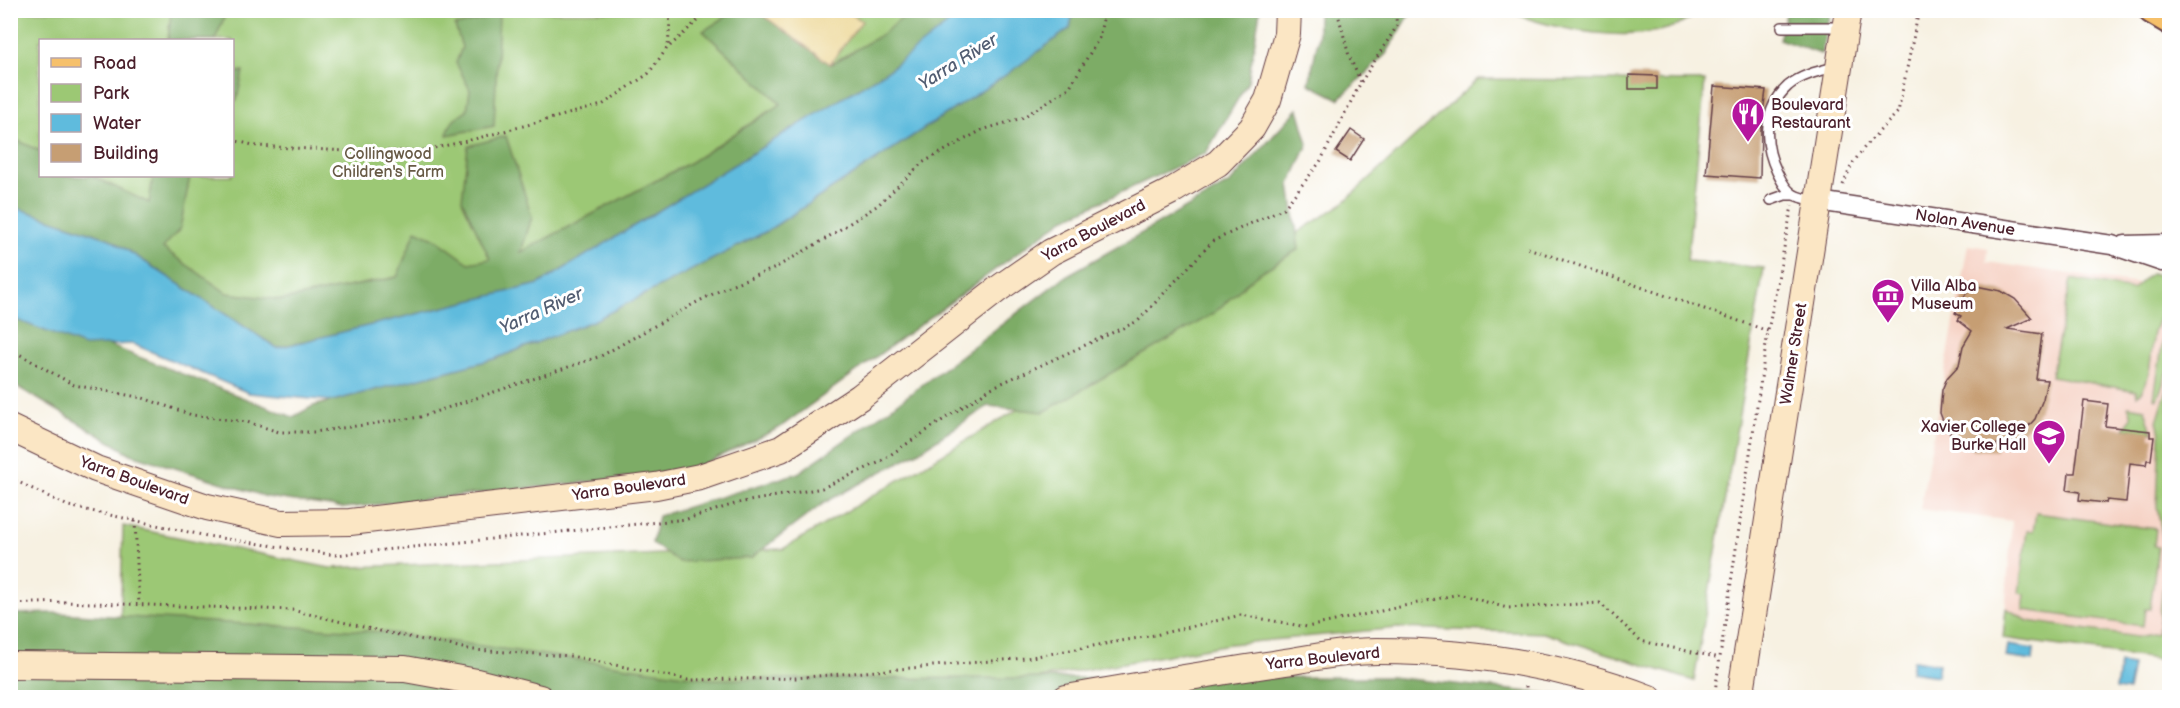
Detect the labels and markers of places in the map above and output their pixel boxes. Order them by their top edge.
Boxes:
restaurant icon: Boulevard Restaurant [1730,96,1766,143]
place label: Boulevard Restaurant [1771,96,1851,133]
museum icon: Villa Alba Museum [1870,277,1906,324]
place label: Villa Alba Museum [1911,277,1976,314]
place label: Xavier College Burke Hall [1920,418,2026,455]
school or university icon: Xavier College Burke Hall [2031,418,2067,465]

